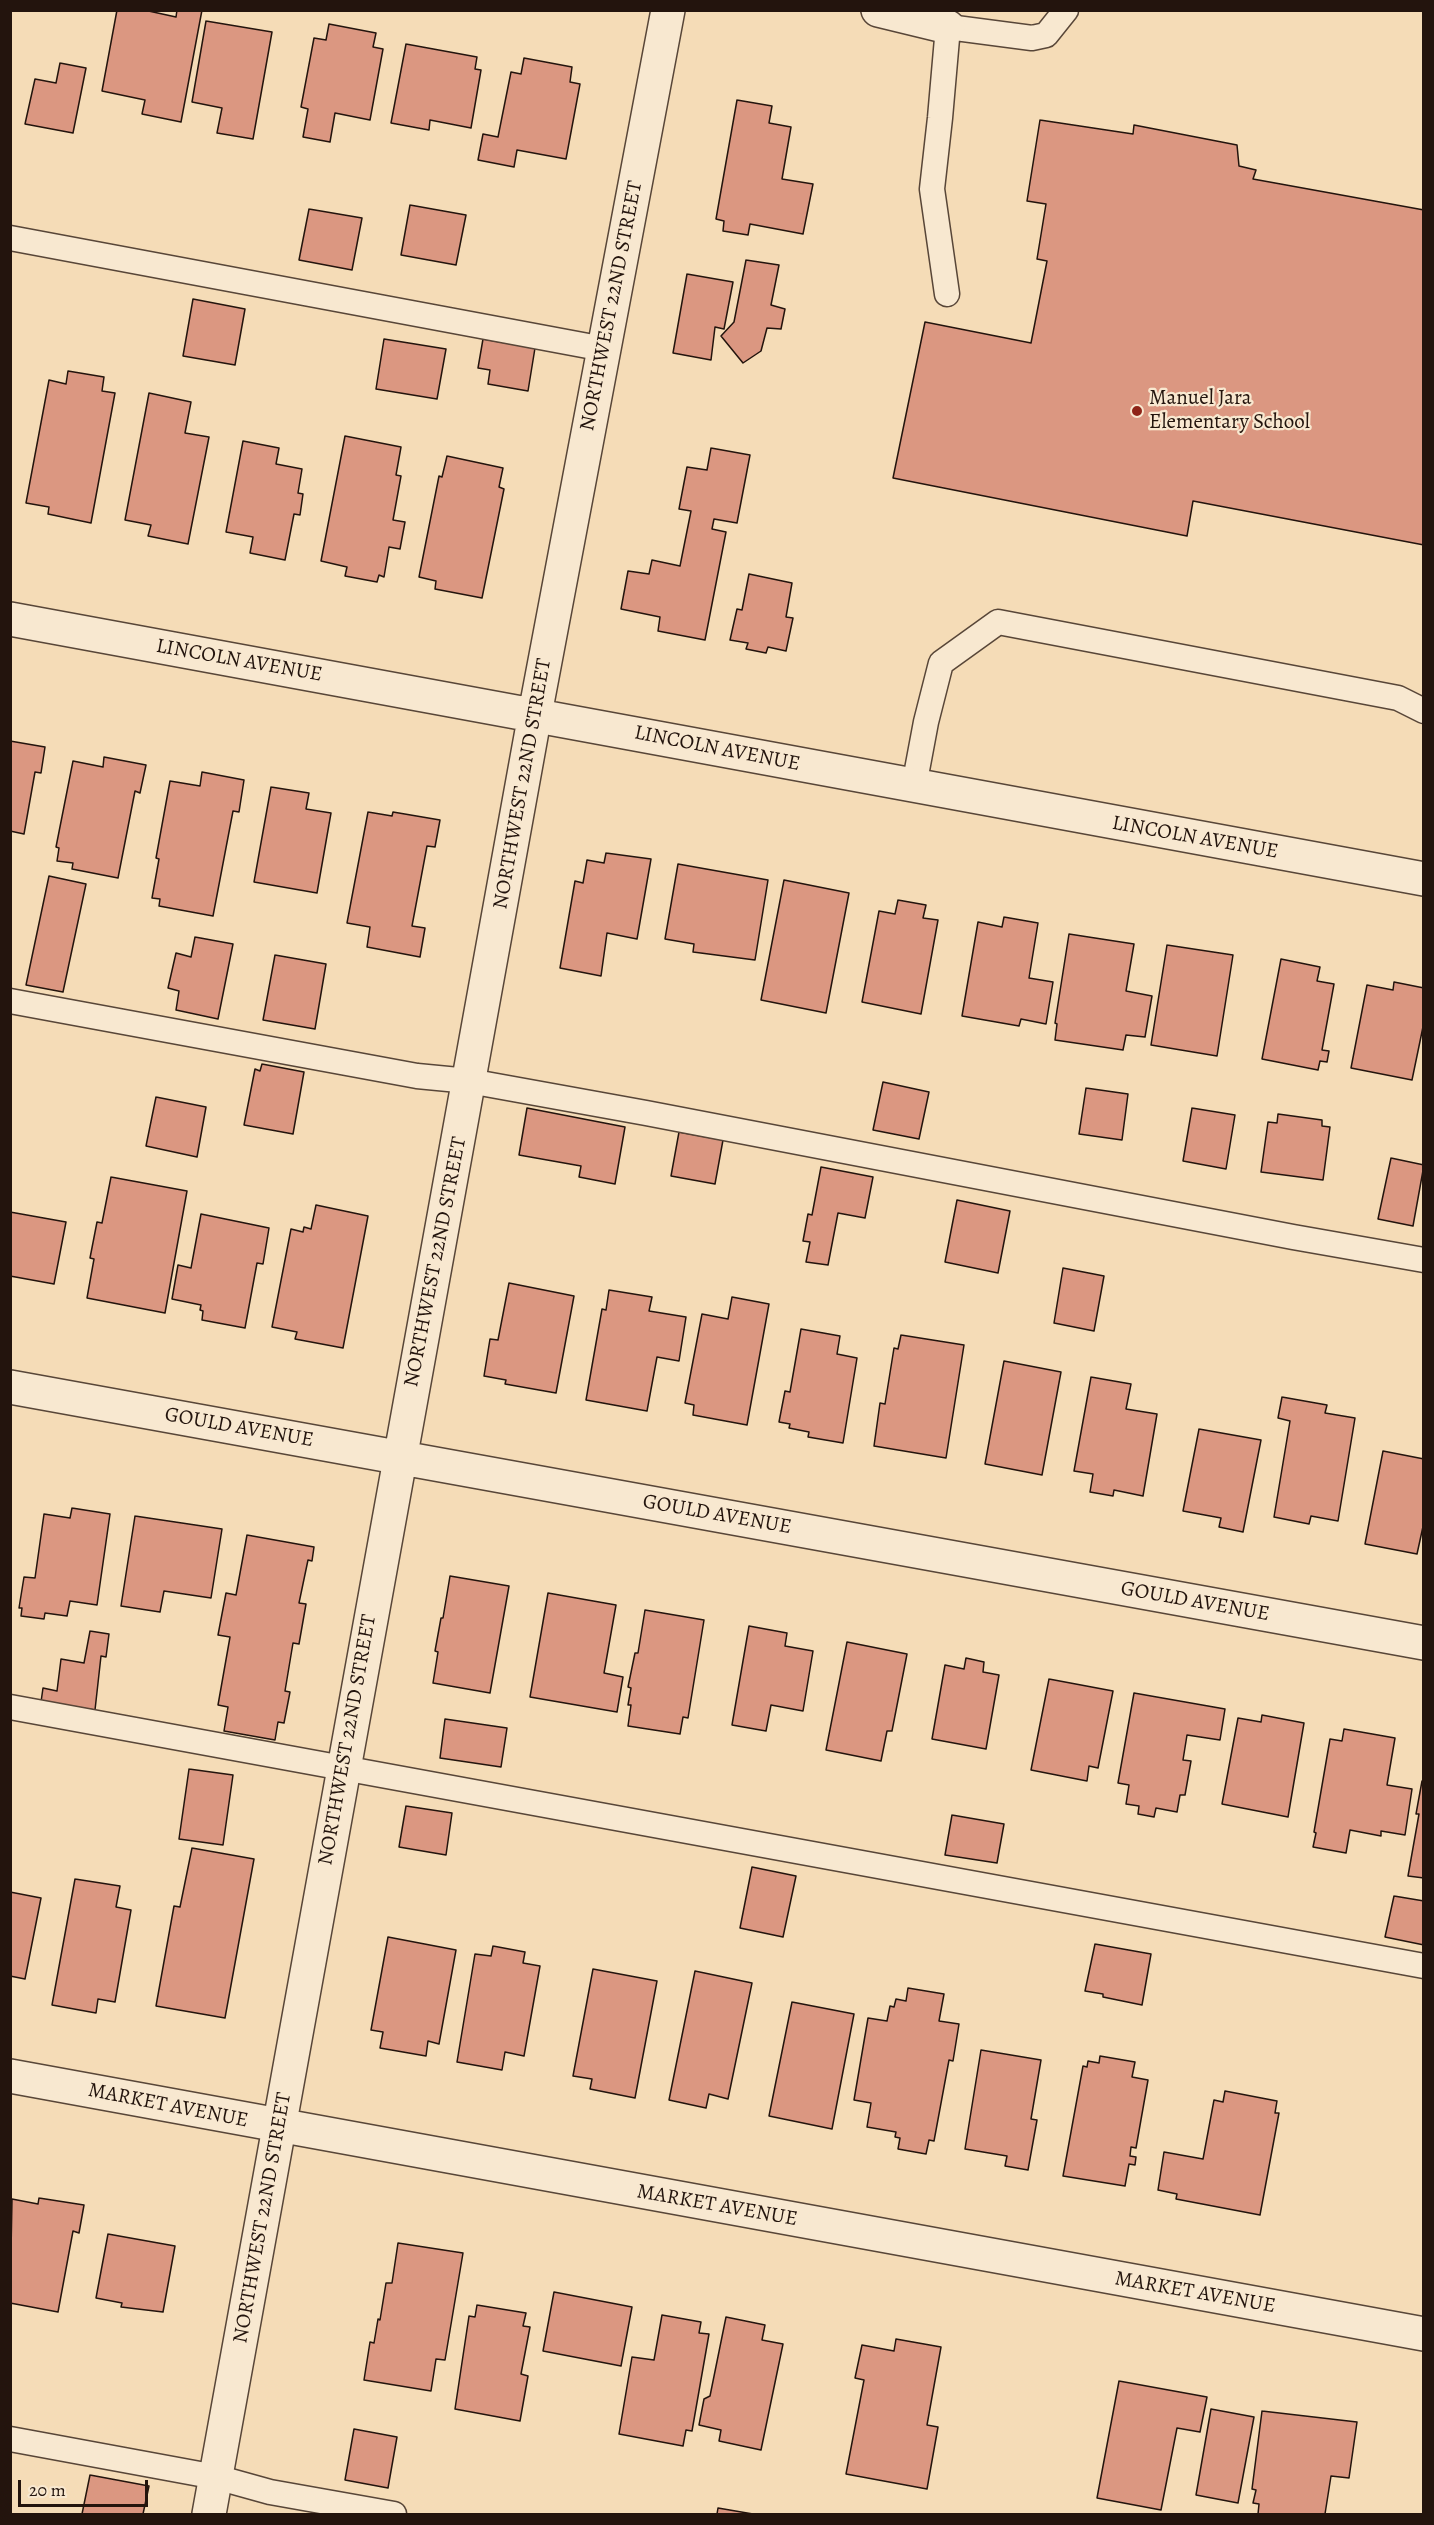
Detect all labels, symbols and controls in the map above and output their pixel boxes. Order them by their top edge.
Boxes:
street label: NORTHWEST 22ND STREET [575,179,649,433]
place label: Manuel Jara Elementary School [1149,386,1310,436]
marker: Manuel Jara Elementary School [1130,404,1144,418]
street label: LINCOLN AVENUE [154,634,324,688]
street label: NORTHWEST 22ND STREET [489,657,557,911]
street label: LINCOLN AVENUE [632,721,802,777]
street label: LINCOLN AVENUE [1110,811,1280,865]
street label: NORTHWEST 22ND STREET [399,1135,473,1389]
street label: GOULD AVENUE [163,1403,315,1453]
street label: GOULD AVENUE [641,1490,793,1540]
street label: GOULD AVENUE [1119,1577,1271,1627]
street label: NORTHWEST 22ND STREET [314,1613,382,1867]
street label: MARKET AVENUE [86,2078,250,2134]
street label: NORTHWEST 22ND STREET [229,2091,297,2345]
street label: MARKET AVENUE [635,2179,799,2233]
street label: MARKET AVENUE [1113,2266,1277,2320]
scale bar [21,2468,152,2506]
text: 20 m [29,2478,66,2502]

